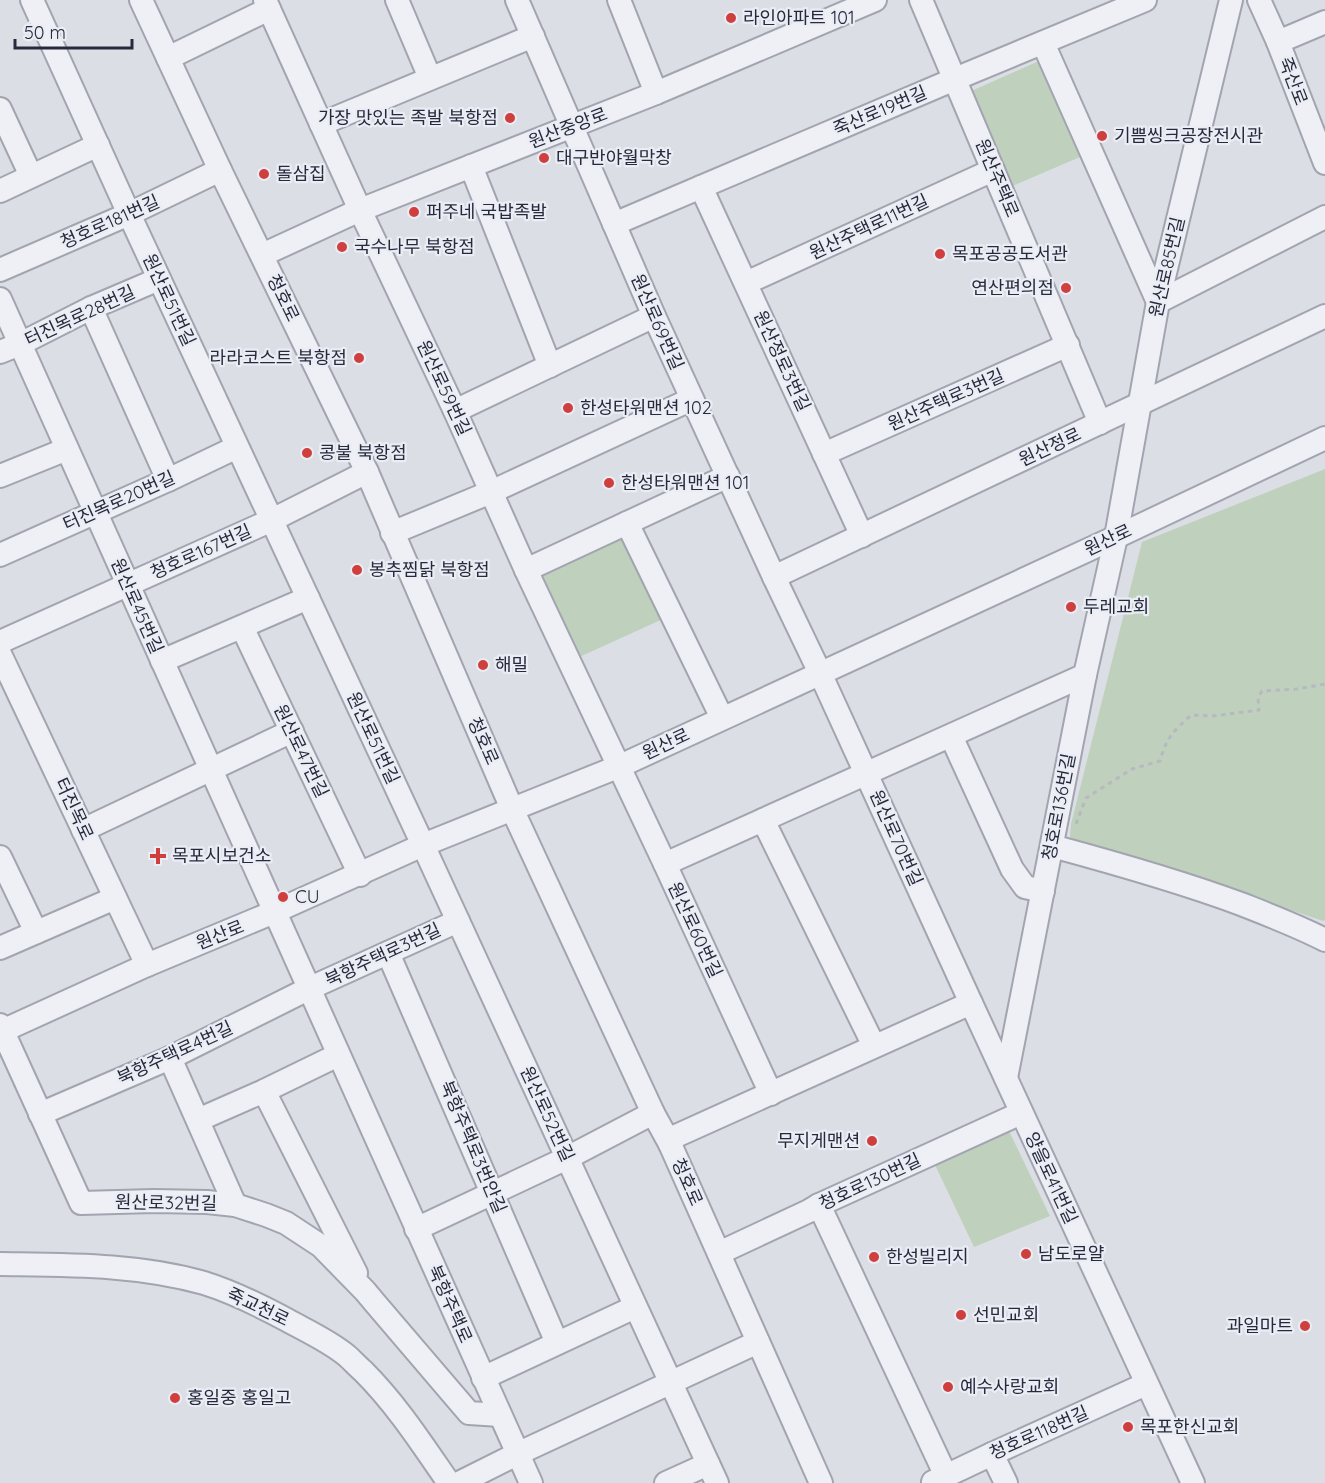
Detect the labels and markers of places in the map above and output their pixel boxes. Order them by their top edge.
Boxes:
place label: 라인아파트 101 [743,6,855,29]
marker: 라인아파트 101 [724,11,738,25]
place label: 가장 맛있는 족발 북항점 [318,106,498,129]
marker: 가장 맛있는 족발 북항점 [503,111,517,125]
place label: 기쁨씽크공장전시관 [1114,124,1263,147]
marker: 기쁨씽크공장전시관 [1095,129,1109,143]
place label: 대구반야월막창 [556,146,672,169]
marker: 대구반야월막창 [537,151,551,165]
place label: 돌삼집 [276,162,326,185]
marker: 돌삼집 [257,167,271,181]
place label: 퍼주네 국밥족발 [426,200,547,223]
marker: 퍼주네 국밥족발 [407,205,421,219]
place label: 국수나무 북항점 [354,235,475,258]
marker: 국수나무 북항점 [335,240,349,254]
place label: 목포공공도서관 [952,242,1068,265]
marker: 목포공공도서관 [933,247,947,261]
place label: 연산편의점 [971,276,1054,299]
marker: 연산편의점 [1059,281,1073,295]
place label: 라라코스트 북항점 [210,346,347,369]
marker: 라라코스트 북항점 [352,351,366,365]
place label: 한성타워맨션 102 [580,396,712,419]
marker: 한성타워맨션 102 [561,401,575,415]
place label: 콩불 북항점 [319,441,407,464]
marker: 콩불 북항점 [300,446,314,460]
place label: 한성타워맨션 101 [621,471,749,494]
marker: 한성타워맨션 101 [602,476,616,490]
place label: 봉추찜닭 북항점 [369,558,490,581]
marker: 봉추찜닭 북항점 [350,563,364,577]
place label: 두레교회 [1083,595,1149,618]
marker: 두레교회 [1064,600,1078,614]
place label: 해밀 [495,653,528,676]
marker: 해밀 [476,658,490,672]
place label: 목포시보건소 [172,844,271,867]
marker: 목포시보건소 [149,847,167,865]
place label: CU [295,885,320,908]
marker: CU [276,890,290,904]
place label: 무지게맨션 [777,1129,860,1152]
marker: 무지게맨션 [865,1134,879,1148]
place label: 남도로얄 [1038,1242,1104,1265]
place label: 한성빌리지 [886,1245,969,1268]
marker: 남도로얄 [1019,1247,1033,1261]
marker: 한성빌리지 [867,1250,881,1264]
place label: 선민교회 [973,1303,1039,1326]
marker: 선민교회 [954,1308,968,1322]
place label: 과일마트 [1227,1314,1293,1337]
marker: 과일마트 [1298,1319,1312,1333]
place label: 예수사랑교회 [960,1375,1059,1398]
marker: 예수사랑교회 [941,1380,955,1394]
place label: 홍일중 홍일고 [187,1386,291,1409]
marker: 홍일중 홍일고 [168,1391,182,1405]
place label: 목포한신교회 [1140,1415,1239,1438]
marker: 목포한신교회 [1121,1420,1135,1434]

